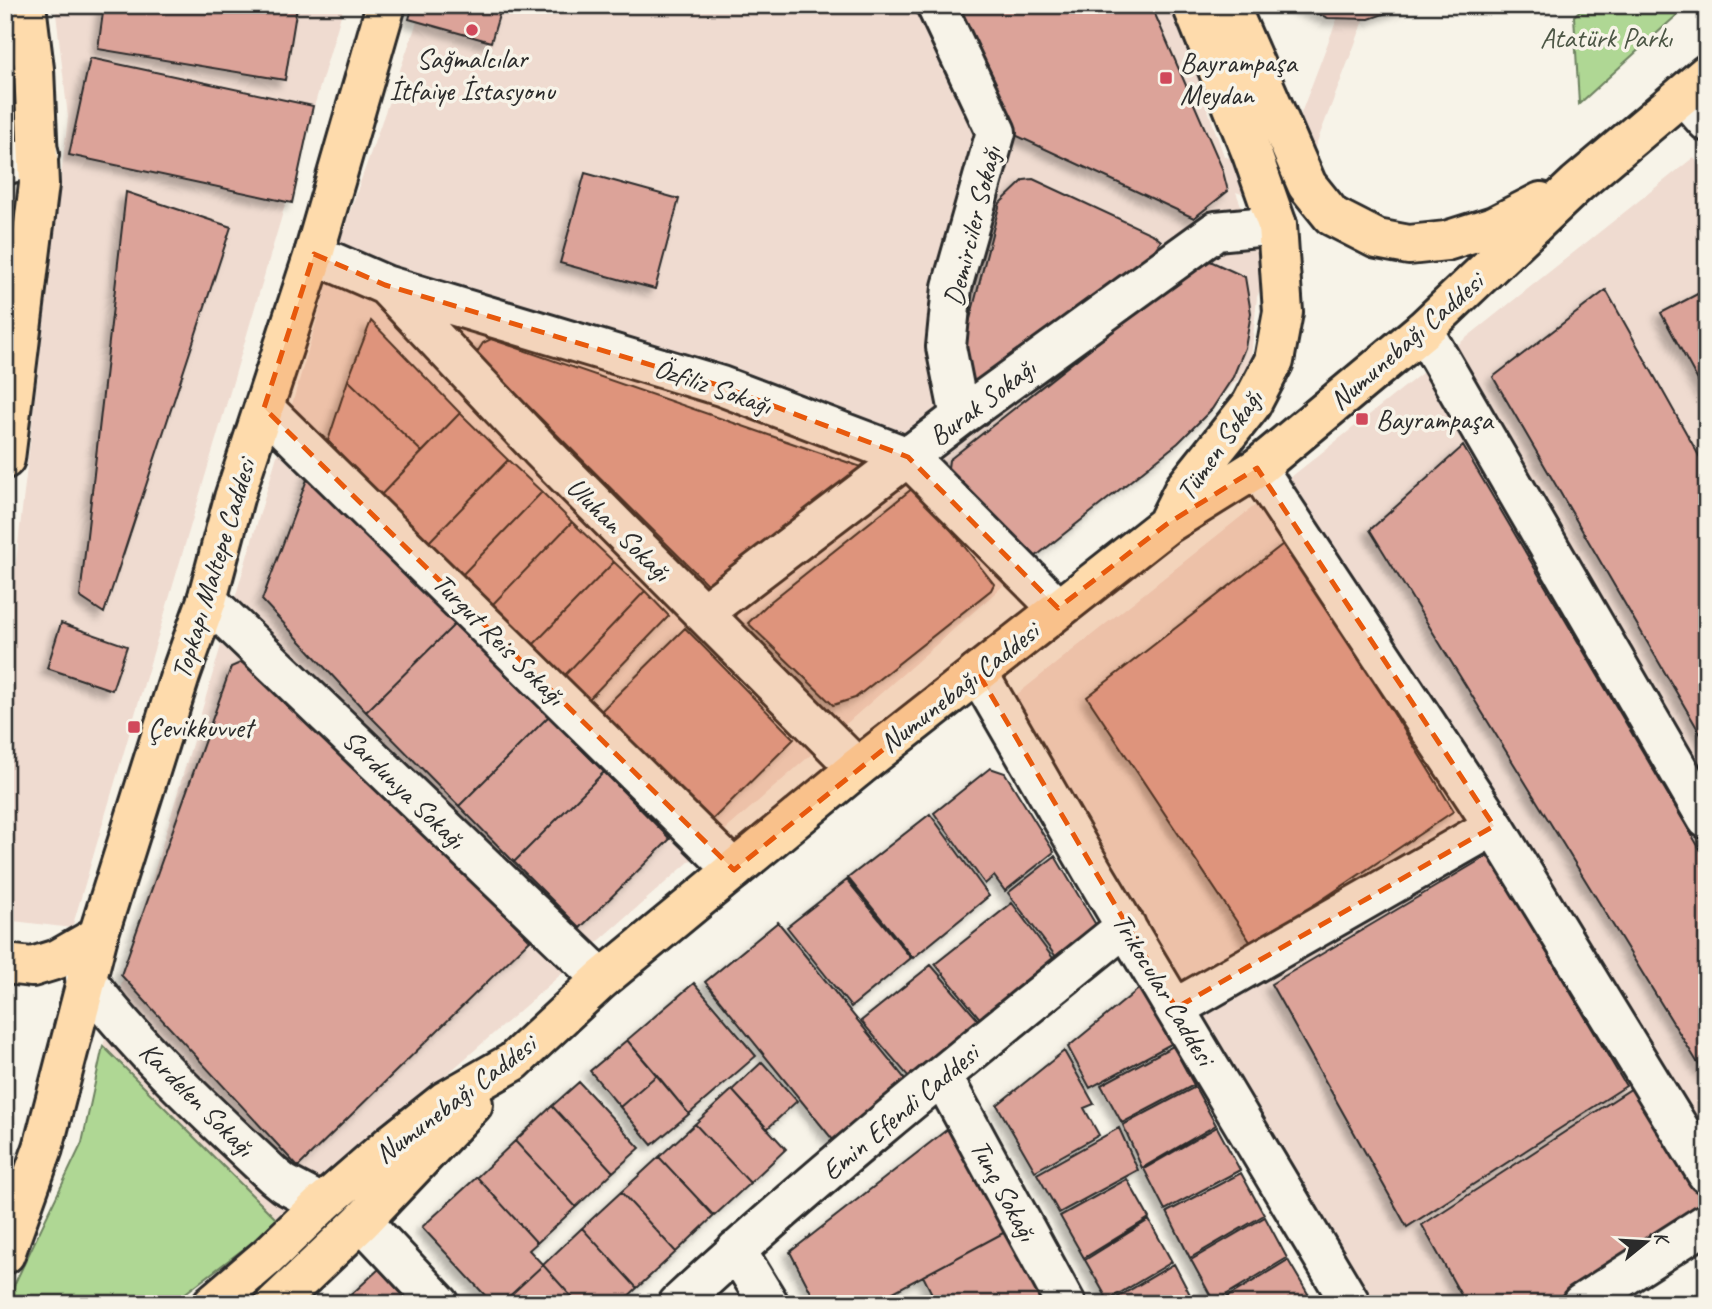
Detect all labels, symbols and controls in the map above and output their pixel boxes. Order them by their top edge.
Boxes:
park label: Atatürk Parkı [1540,20,1674,55]
marker: Sağmalcılar İtfaiye İstasyonu [464,22,480,38]
place label: Sağmalcılar İtfaiye İstasyonu [389,41,556,108]
place label: Bayrampaşa Meydan [1180,45,1298,112]
marker: Bayrampaşa Meydan [1158,70,1174,86]
street label: Demirciler Sokağı [935,141,1009,309]
street label: Numunebağı Caddesi [1322,262,1493,417]
street label: Özfiliz Sokağı [650,350,778,423]
street label: Burak Sokağı [922,350,1044,453]
street label: Tümen Sokağı [1168,381,1271,507]
place label: Bayrampaşa [1376,402,1494,437]
marker: Bayrampaşa [1354,411,1370,427]
street label: Topkapı Maltepe Caddesi [163,451,264,683]
street label: Uluhan Sokağı [559,469,680,590]
street label: Turgut Reis Sokağı [426,566,574,714]
street label: Numunebağı Caddesi [872,612,1049,760]
place label: Çevikkuvvet [148,710,257,746]
marker: Çevikkuvvet [126,719,142,735]
street label: Sardunya Sokağı [335,722,474,857]
street label: Trikocular Caddesi [1105,907,1225,1075]
street label: Numunebağı Caddesi [368,1025,545,1171]
street label: Kardelen Sokağı [132,1034,263,1165]
street label: Emin Efendi Caddesi [814,1034,989,1188]
street label: Tunç Sokağı [963,1133,1046,1248]
north arrow [1610,1208,1680,1278]
text: K [1648,1229,1675,1249]

